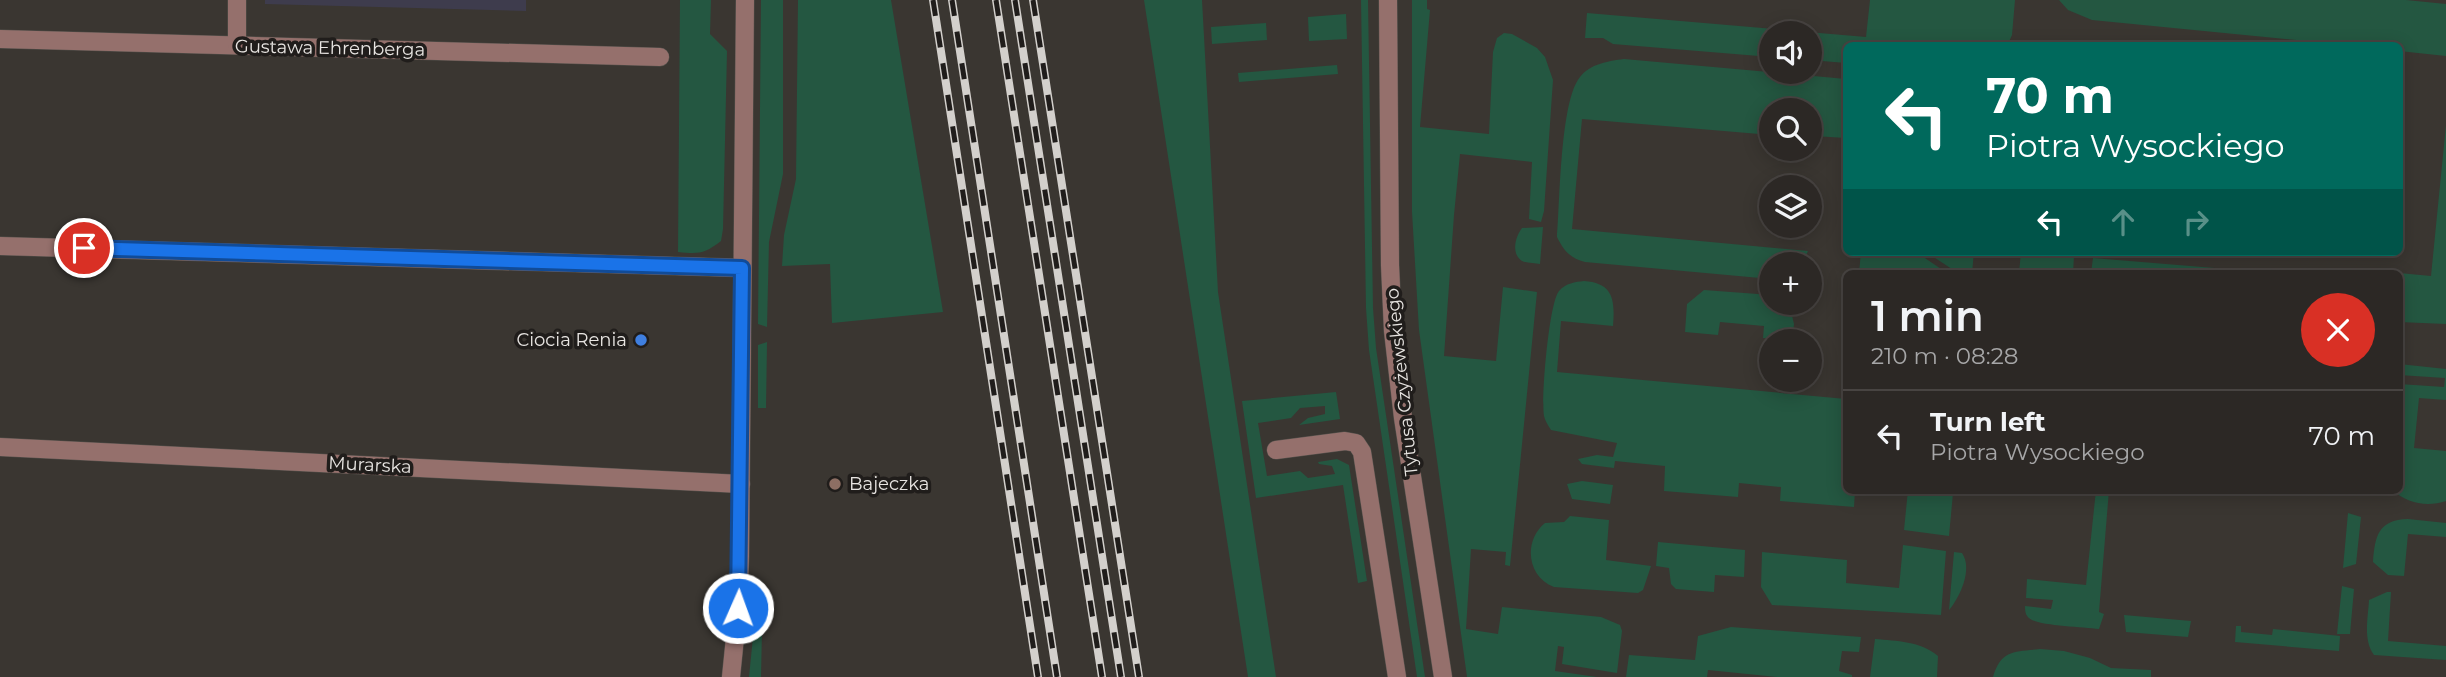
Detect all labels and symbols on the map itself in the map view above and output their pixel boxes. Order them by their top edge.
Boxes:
street label: Gustawa Ehrenberga [235,35,425,61]
pin [54,218,114,278]
street label: Tytusa Czyżewskiego [1381,287,1423,477]
place label: Ciocia Renia [516,329,627,351]
marker: Ciocia Renia [633,332,649,348]
street label: Murarska [328,452,412,478]
place label: Bajeczka [849,473,929,495]
marker: Bajeczka [827,476,843,492]
position arrow [701,571,775,645]

